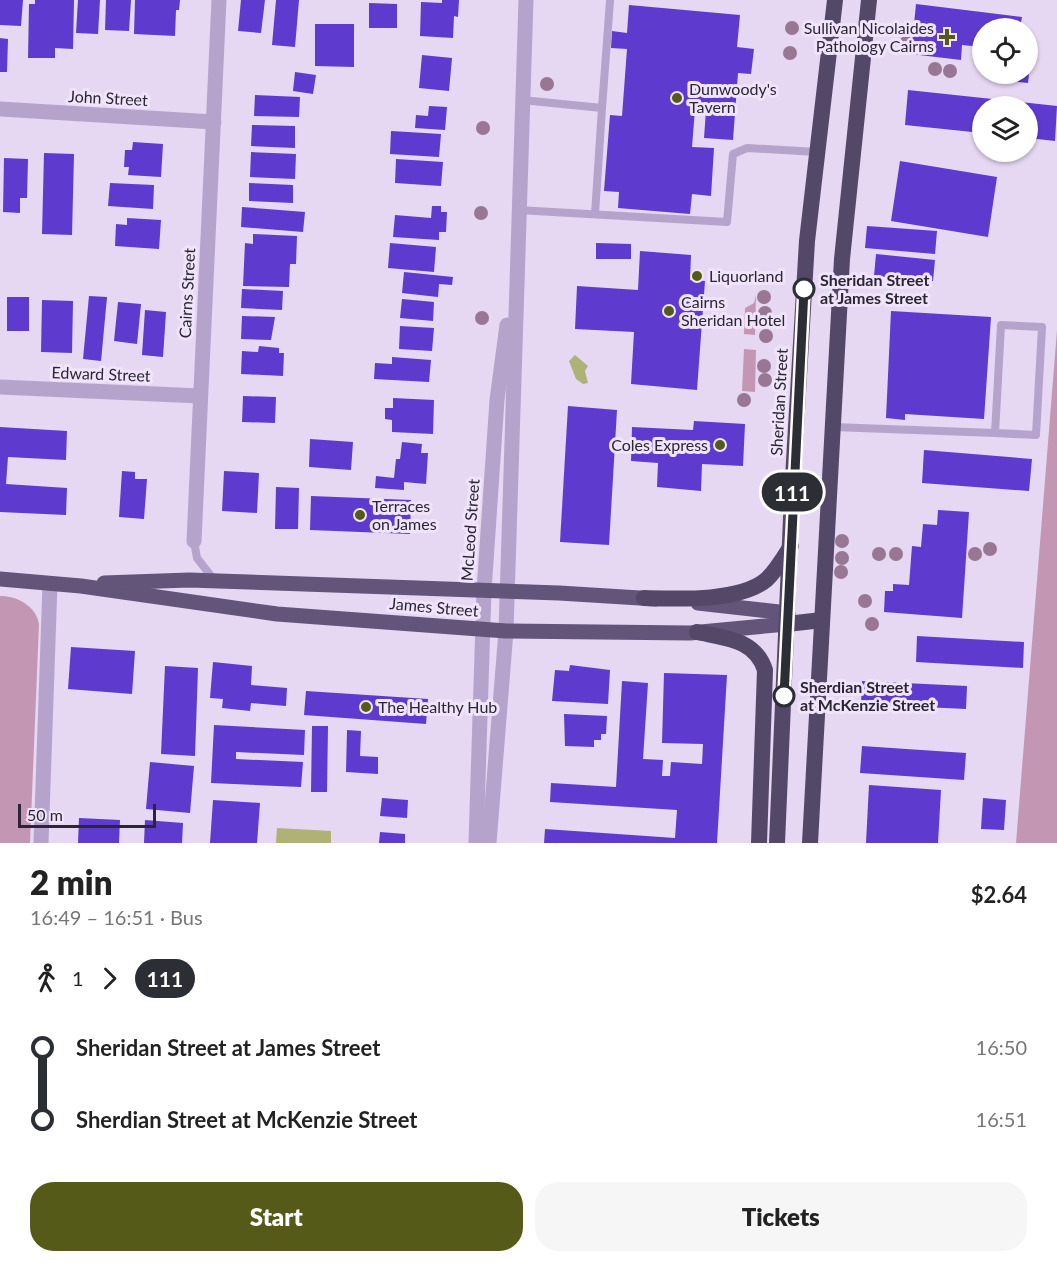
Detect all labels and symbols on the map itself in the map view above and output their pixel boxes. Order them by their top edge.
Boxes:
place label: Sullivan Nicolaides Pathology Cairns [804,18,934,55]
marker: Sullivan Nicolaides Pathology Cairns [938,28,956,46]
place label: Dunwoody's Tavern [689,79,777,116]
street label: John Street [68,86,149,109]
marker: Dunwoody's Tavern [670,91,684,105]
street label: Cairns Street [175,247,198,339]
place label: Liquorland [709,266,783,285]
marker: Liquorland [690,269,704,283]
place label: Sheridan Street at James Street [820,270,929,307]
marker: Sheridan Street at James Street [793,278,815,300]
place label: Cairns Sheridan Hotel [681,292,785,329]
marker: Cairns Sheridan Hotel [662,304,676,318]
street label: Sheridan Street [766,347,791,456]
street label: Edward Street [51,362,151,385]
place label: Coles Express [611,435,708,454]
marker: Coles Express [713,438,727,452]
line badge: 111 [758,472,826,512]
street label: McLeod Street [456,478,483,582]
place label: Terraces on James [372,496,437,533]
marker: Terraces on James [353,508,367,522]
street label: James Street [389,593,480,620]
place label: Sherdian Street at McKenzie Street [800,677,935,714]
marker: Sherdian Street at McKenzie Street [773,685,795,707]
place label: The Healthy Hub [378,697,497,716]
marker: The Healthy Hub [359,700,373,714]
scale bar [18,801,156,828]

